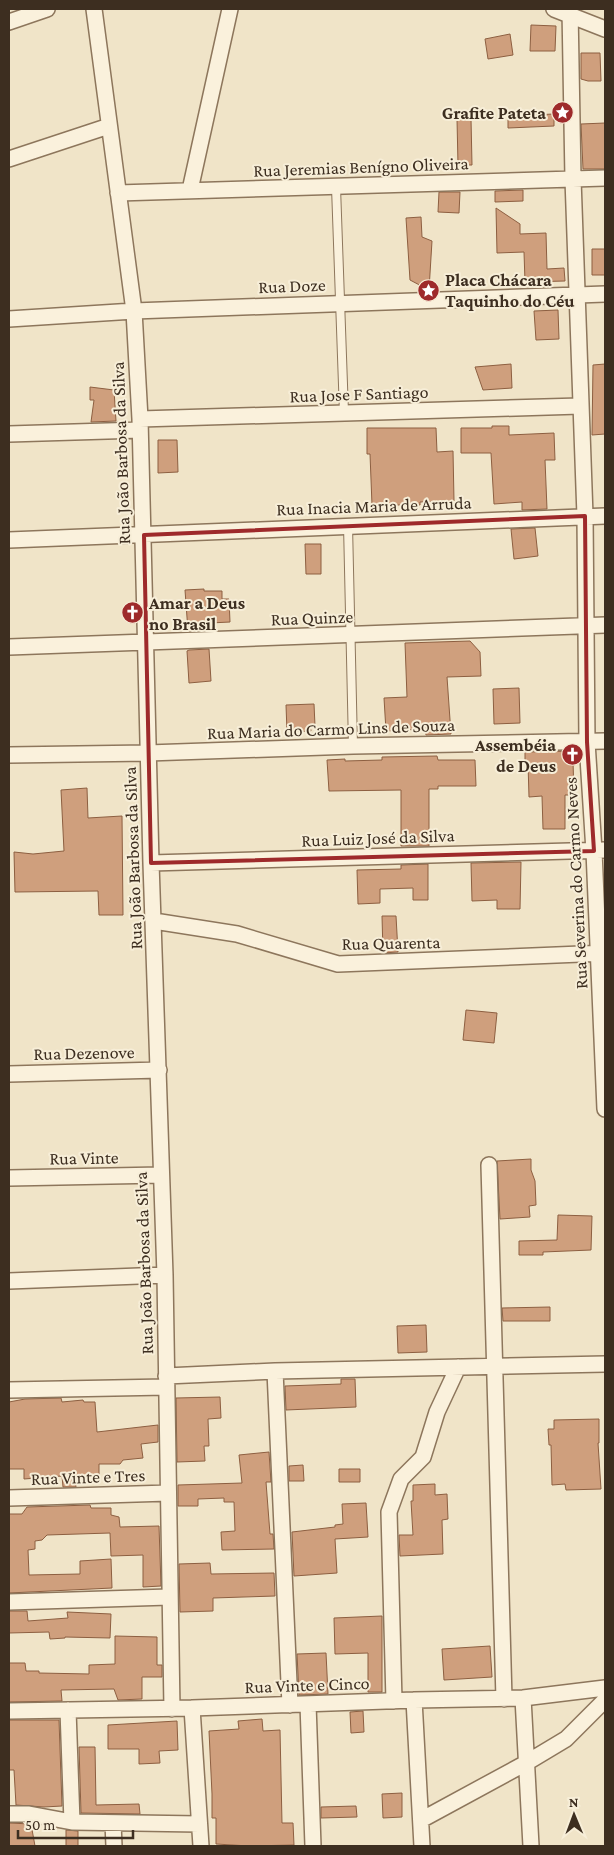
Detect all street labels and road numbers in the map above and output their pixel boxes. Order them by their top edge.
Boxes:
street label: Rua Jeremias Benígno Oliveira [253,153,469,181]
street label: Rua Doze [258,275,326,297]
street label: Rua João Barbosa da Silva [108,361,134,545]
street label: Rua Jose F Santiago [289,382,429,406]
street label: Rua Inacia Maria de Arruda [276,493,472,519]
street label: Rua Quinze [270,607,354,629]
street label: Rua Maria do Carmo Lins de Souza [207,715,455,743]
street label: Rua João Barbosa da Silva [120,766,146,950]
street label: Rua Severina do Carmo Neves [560,776,592,990]
street label: Rua Luiz José da Silva [301,825,455,851]
street label: Rua Quarenta [341,932,441,954]
street label: Rua Dezenove [33,1042,135,1064]
street label: Rua Vinte [49,1147,119,1169]
street label: Rua João Barbosa da Silva [131,1171,157,1355]
street label: Rua Vinte e Tres [30,1465,146,1489]
street label: Rua Vinte e Cinco [244,1673,370,1697]

